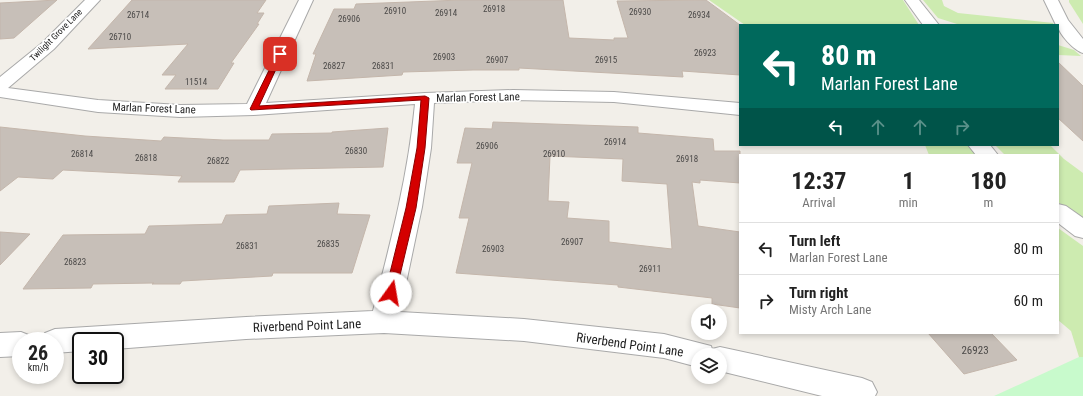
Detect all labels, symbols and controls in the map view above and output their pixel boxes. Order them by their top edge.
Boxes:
house number: 26918 [483,4,505,14]
house number: 26910 [384,6,406,16]
street label: Twilight Grove Lane [28,7,84,63]
house number: 26930 [629,7,651,17]
house number: 26914 [435,8,458,18]
house number: 26714 [127,10,150,20]
house number: 26934 [688,10,711,20]
house number: 26906 [338,14,360,24]
house number: 26710 [109,32,131,42]
pin [263,37,297,71]
text: 80 m [821,39,877,72]
icon: left [755,40,807,92]
icon: arrive [269,43,291,65]
house number: 26923 [694,48,716,58]
house number: 26903 [433,52,455,62]
house number: 26907 [486,55,509,65]
house number: 26915 [595,55,618,65]
house number: 26827 [323,61,346,71]
house number: 26831 [372,61,394,71]
text: Marlan Forest Lane [821,73,958,94]
house number: 11514 [185,77,208,87]
street label: Marlan Forest Lane [436,90,520,105]
street label: Marlan Forest Lane [112,101,196,116]
icon: left [825,116,847,138]
icon: ahead [867,116,889,138]
icon: ahead [909,116,931,138]
icon: right [951,116,973,138]
house number: 26914 [604,137,627,147]
house number: 26906 [476,141,498,151]
house number: 26830 [345,146,367,156]
house number: 26814 [71,149,94,159]
house number: 26910 [543,149,565,159]
house number: 26818 [135,153,157,163]
house number: 26918 [676,154,698,164]
house number: 26822 [207,156,230,166]
text: 12:37 [791,167,846,195]
text: 1 [902,167,914,195]
text: 180 [970,167,1007,195]
text: Arrival [802,195,835,210]
text: min [899,195,918,210]
text: m [984,195,993,210]
text: Turn left [789,232,840,250]
house number: 26907 [561,237,584,247]
icon: left [755,238,777,260]
house number: 26835 [317,239,340,249]
text: 80 m [1013,240,1043,258]
house number: 26831 [236,241,258,251]
house number: 26903 [482,244,504,254]
text: Marlan Forest Lane [789,250,888,265]
house number: 26823 [64,257,86,267]
house number: 26911 [639,264,661,274]
position arrow [370,272,412,314]
text: Turn right [789,284,848,302]
icon: right [755,290,777,312]
text: 60 m [1013,292,1043,310]
text: Misty Arch Lane [789,302,871,317]
map controls [691,304,727,384]
button: sound [691,304,727,340]
street label: Riverbend Point Lane [253,316,361,335]
street label: Riverbend Point Lane [575,330,685,359]
speed limit sign: 30 [72,332,124,384]
text: 26 [28,341,48,365]
house number: 26923 [961,344,989,357]
button: layers [691,348,727,384]
text: km/h [28,362,48,373]

